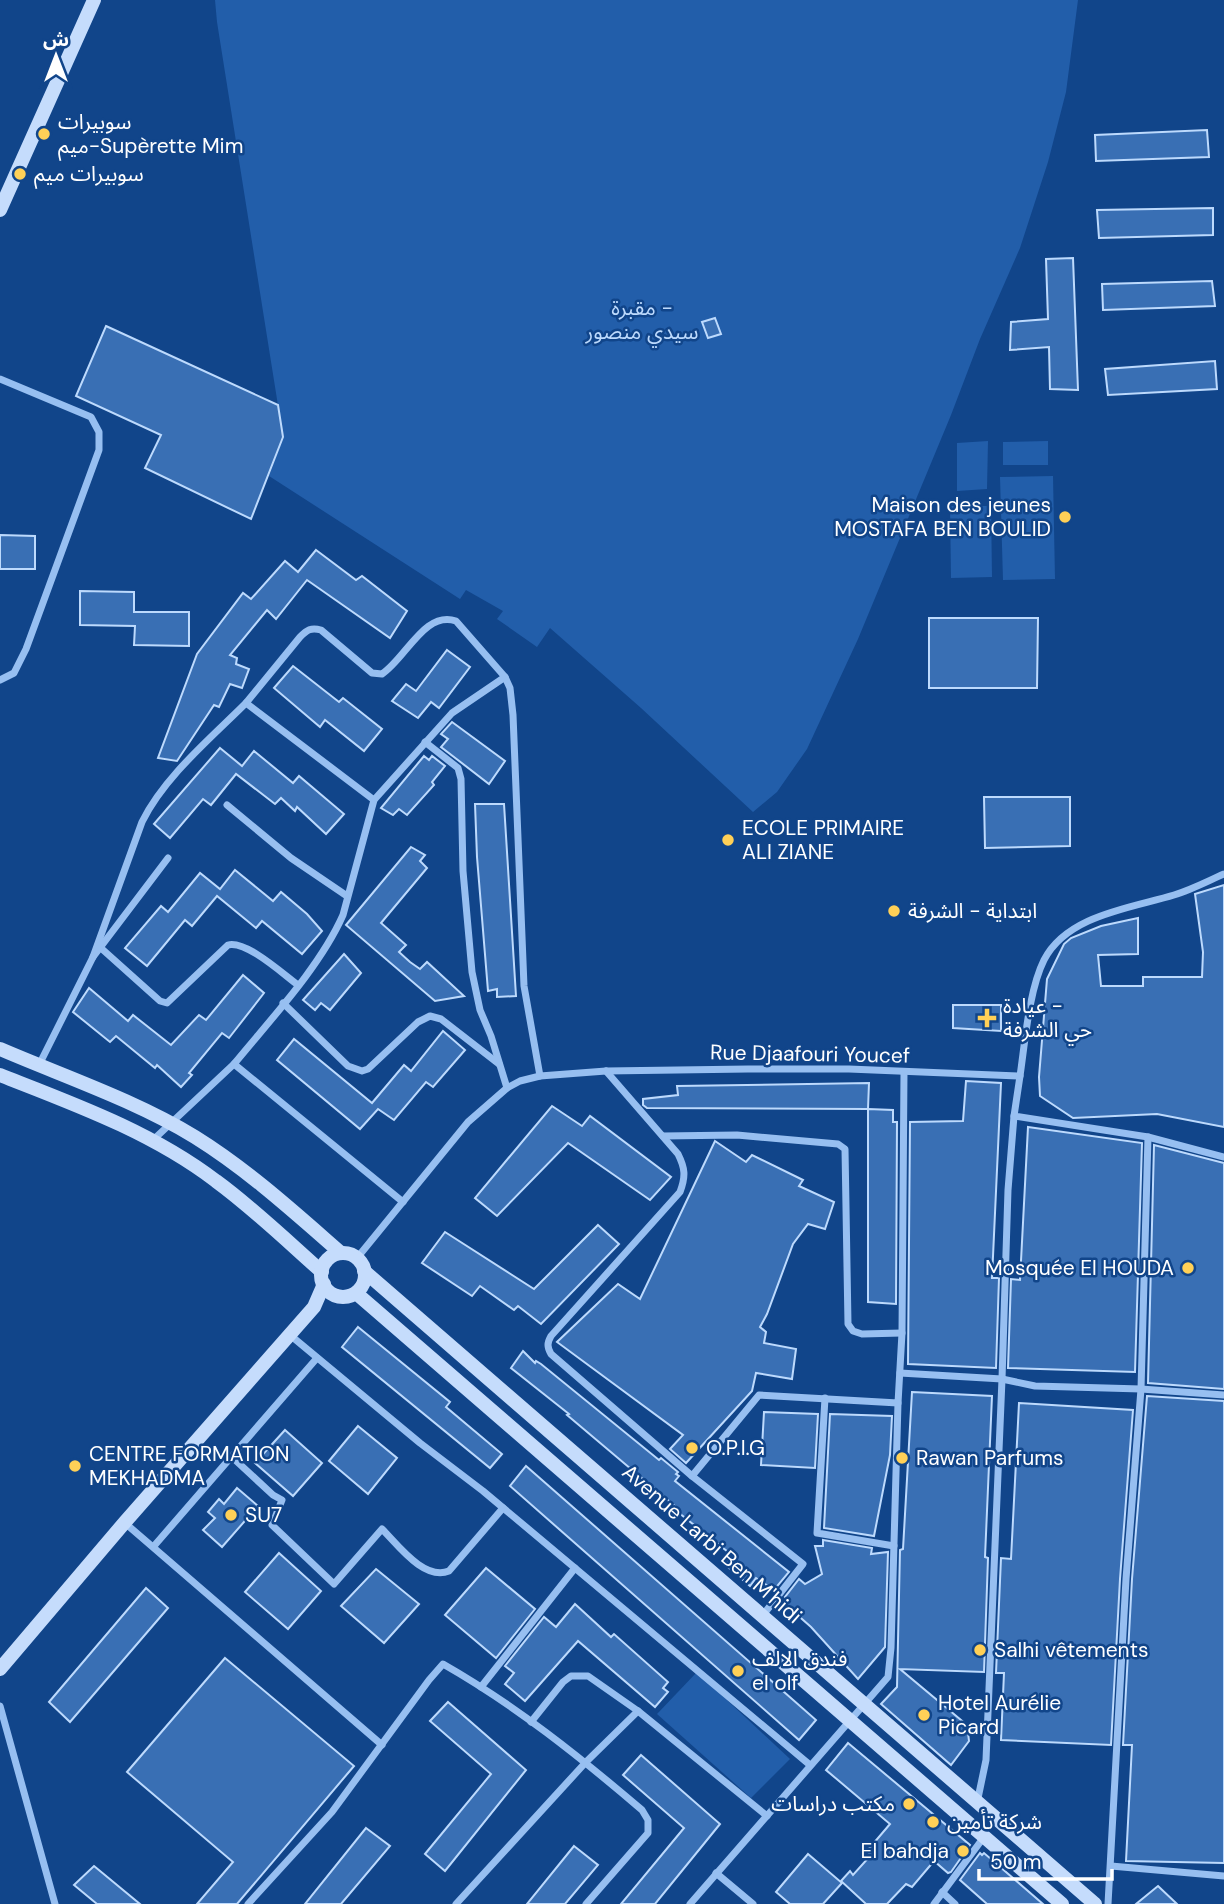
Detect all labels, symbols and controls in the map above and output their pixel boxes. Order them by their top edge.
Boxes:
north arrow [21,21,91,91]
text: ش [43,27,69,52]
place label: سوبيرات ميم-Supèrette Mim [58,108,243,161]
marker: سوبيرات ميم-Supèrette Mim [36,126,52,142]
place label: سوبيرات ميم [34,160,144,189]
marker: سوبيرات ميم [12,166,28,182]
park label: مقبرة - سيدي منصور [585,294,698,348]
place label: Maison des jeunes MOSTAFA BEN BOULID [834,491,1051,543]
marker: Maison des jeunes MOSTAFA BEN BOULID [1057,509,1073,525]
place label: ECOLE PRIMAIRE ALI ZIANE [742,814,904,866]
marker: ECOLE PRIMAIRE ALI ZIANE [720,832,736,848]
place label: ابتداية - الشرفة [908,897,1037,925]
marker: ابتداية - الشرفة [886,903,902,919]
place label: عيادة - حي الشرفة [1003,992,1092,1046]
marker: عيادة - حي الشرفة [977,1008,997,1028]
street label: Rue Djaafouri Youcef [710,1038,910,1070]
place label: Mosquée El HOUDA [985,1254,1174,1282]
marker: Mosquée El HOUDA [1180,1260,1196,1276]
place label: O.P.I.G [706,1434,765,1462]
place label: CENTRE FORMATION MEKHADMA [89,1440,290,1492]
marker: O.P.I.G [684,1440,700,1456]
place label: Rawan Parfums [916,1444,1063,1472]
marker: Rawan Parfums [894,1450,910,1466]
marker: CENTRE FORMATION MEKHADMA [67,1458,83,1474]
street label: Avenue Larbi Ben M'hidi [616,1458,808,1630]
place label: SU7 [245,1501,282,1529]
marker: SU7 [223,1507,239,1523]
place label: Salhi vêtements [994,1636,1148,1664]
marker: Salhi vêtements [972,1642,988,1658]
place label: فندق الالف el olf [752,1645,847,1697]
marker: فندق الالف el olf [730,1663,746,1679]
place label: Hotel Aurélie Picard [938,1689,1061,1741]
marker: Hotel Aurélie Picard [916,1707,932,1723]
place label: مكتب دراسات [771,1790,895,1818]
marker: مكتب دراسات [901,1796,917,1812]
place label: شركة تأمين [947,1808,1042,1836]
marker: شركة تأمين [925,1814,941,1830]
place label: El bahdja [861,1837,949,1865]
scale bar [979,1838,1112,1882]
marker: El bahdja [955,1843,971,1859]
text: 50 m [990,1848,1041,1876]

